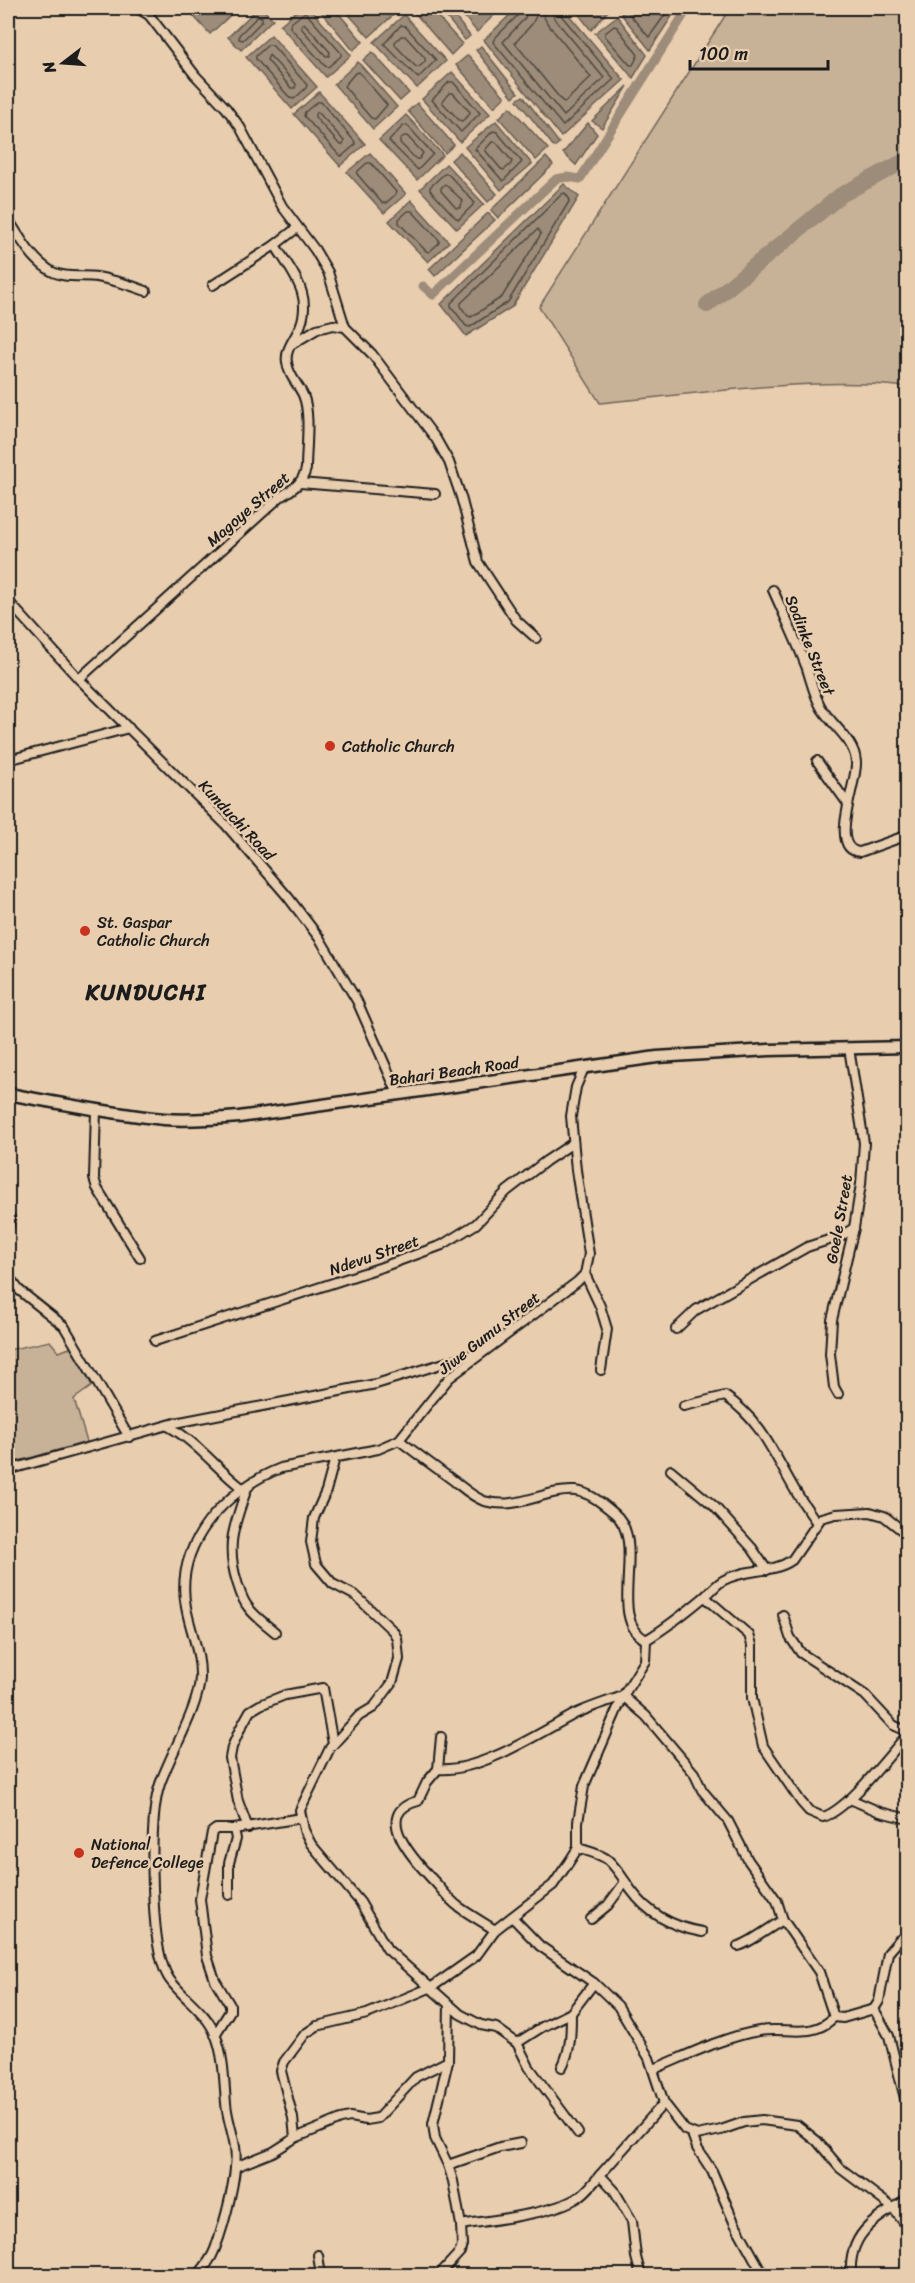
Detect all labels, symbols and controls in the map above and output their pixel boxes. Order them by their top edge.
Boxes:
north arrow [33,33,93,93]
scale bar [690,33,828,71]
text: 100 m [699,38,748,70]
text: N [33,57,65,78]
street label: Magoye Street [199,464,297,554]
street label: Sodinke Street [777,590,844,700]
place label: Catholic Church [342,732,455,761]
marker: Catholic Church [323,739,337,753]
street label: Kunduchi Road [191,772,284,869]
place label: St. Gaspar Catholic Church [97,908,210,955]
marker: St. Gaspar Catholic Church [78,924,92,938]
district label: KUNDUCHI [85,973,207,1012]
street label: Bahari Beach Road [387,1047,522,1094]
street label: Goele Street [817,1172,861,1266]
street label: Ndevu Street [325,1226,423,1284]
street label: Jiwe Gumu Street [431,1284,547,1383]
place label: National Defence College [91,1830,204,1877]
marker: National Defence College [72,1846,86,1860]

